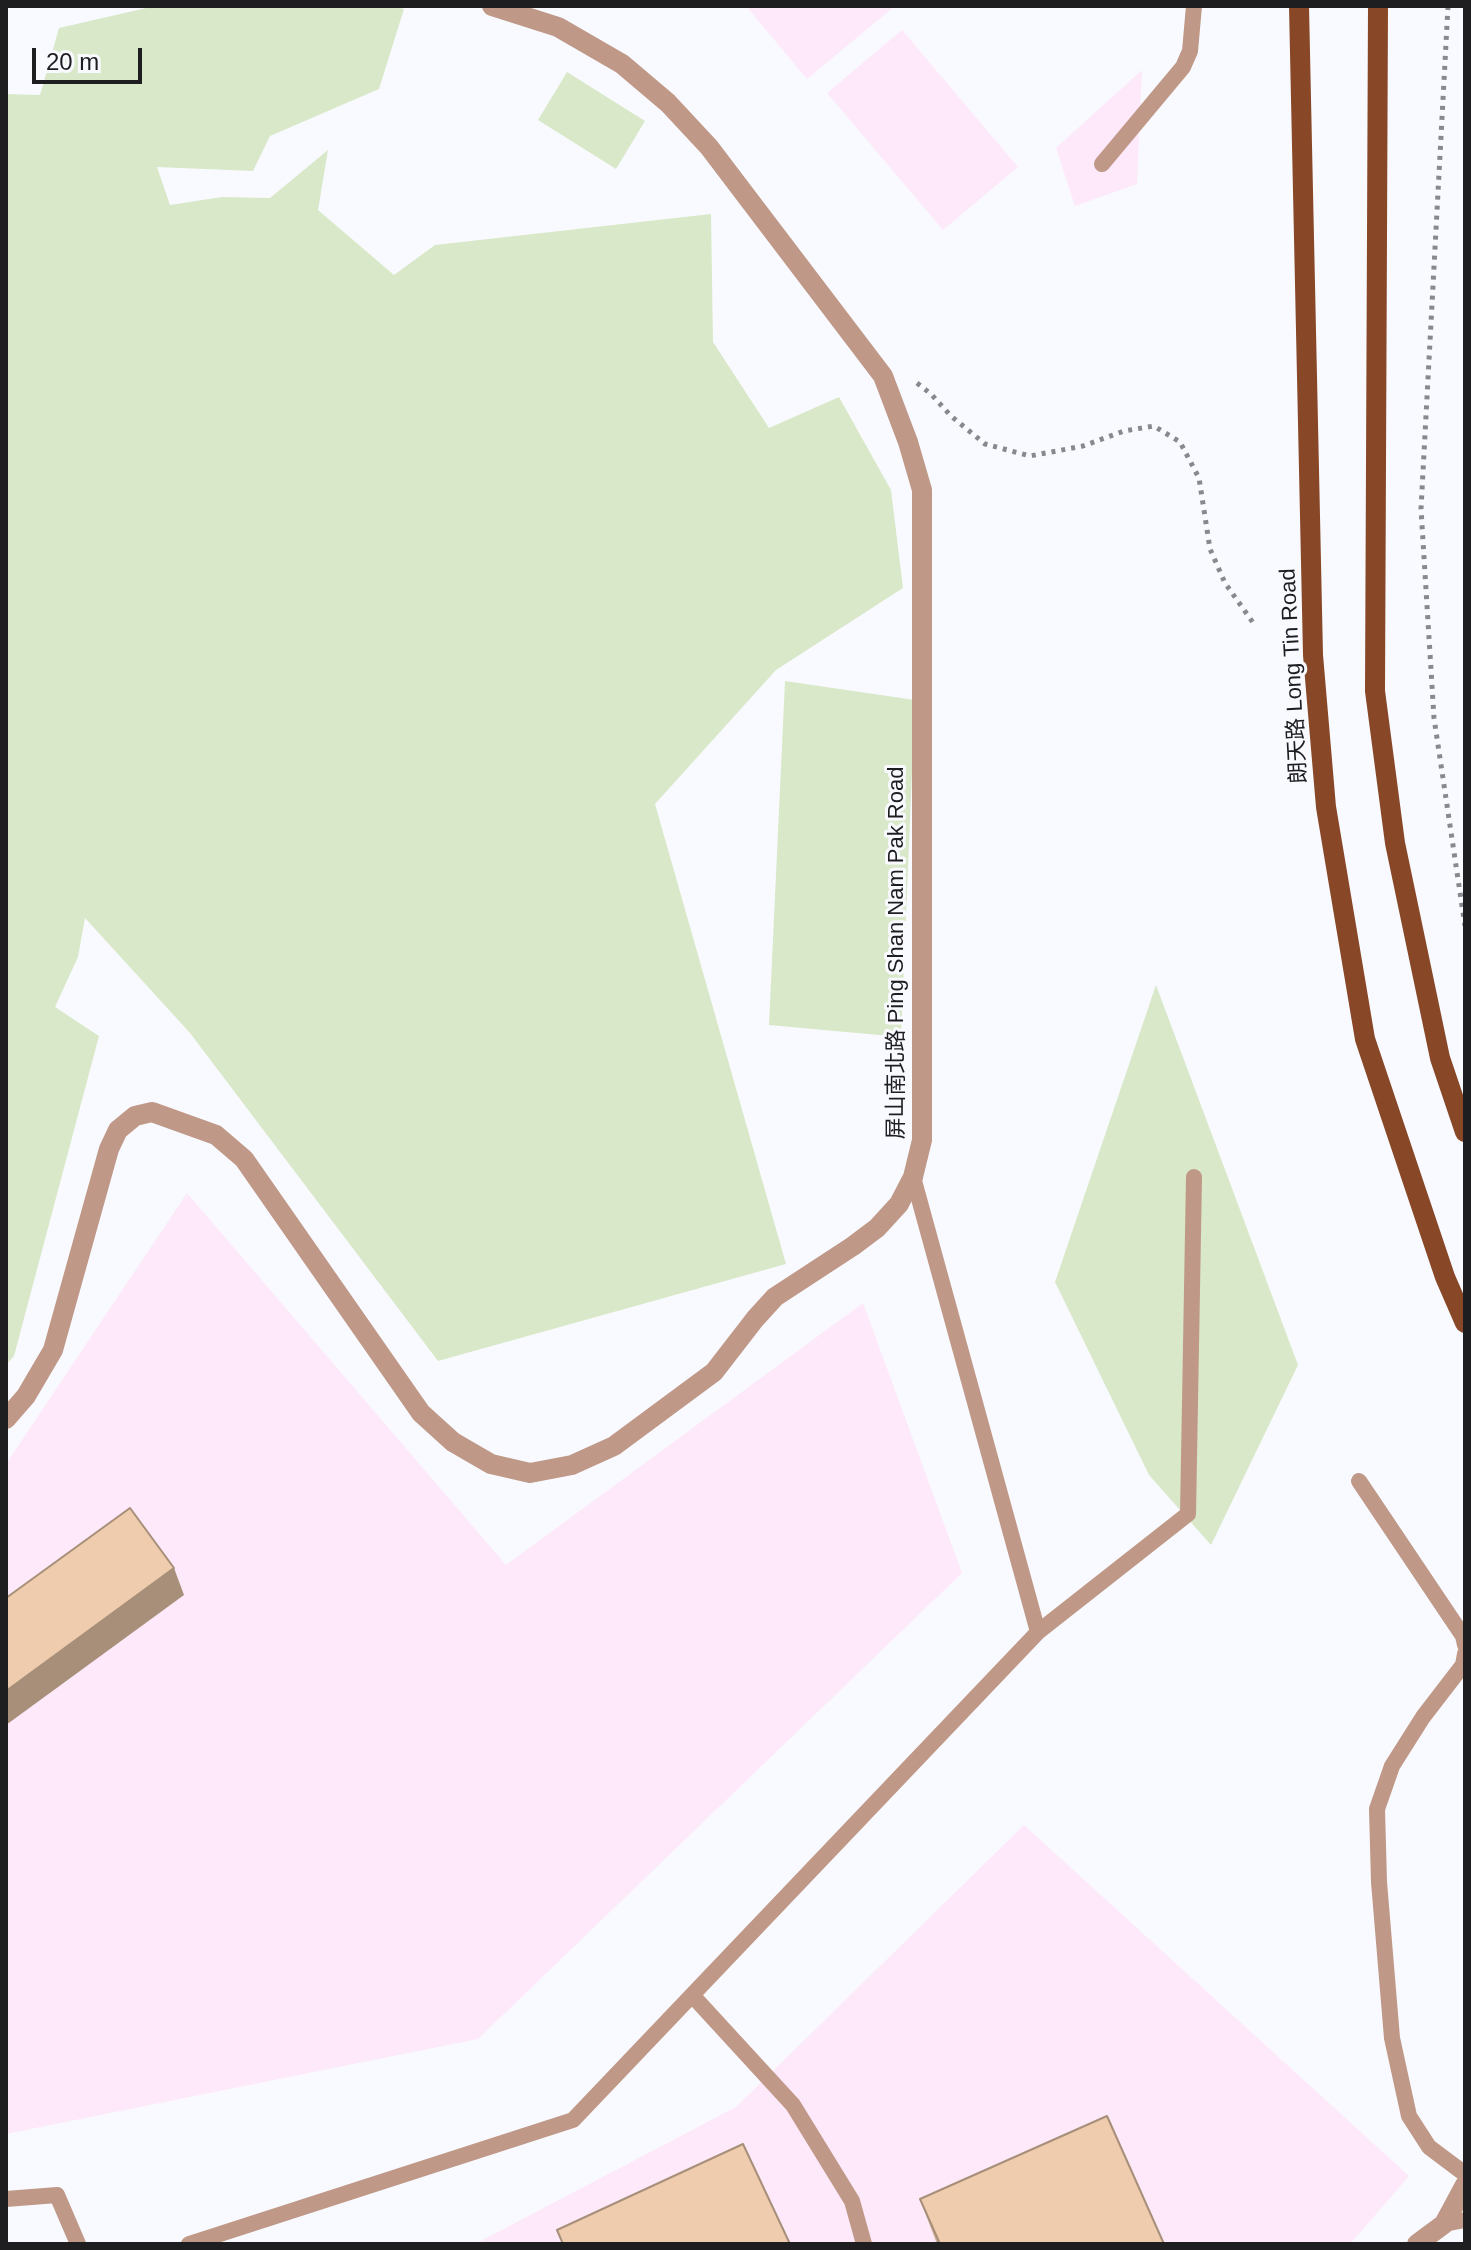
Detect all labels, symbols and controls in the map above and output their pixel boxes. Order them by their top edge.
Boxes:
scale bar [36,32,146,82]
text: 20 m [46,48,99,75]
street label: 朗天路 Long Tin Road [1275,568,1313,784]
street label: 屏山南北路 Ping Shan Nam Pak Road [884,767,910,1139]

